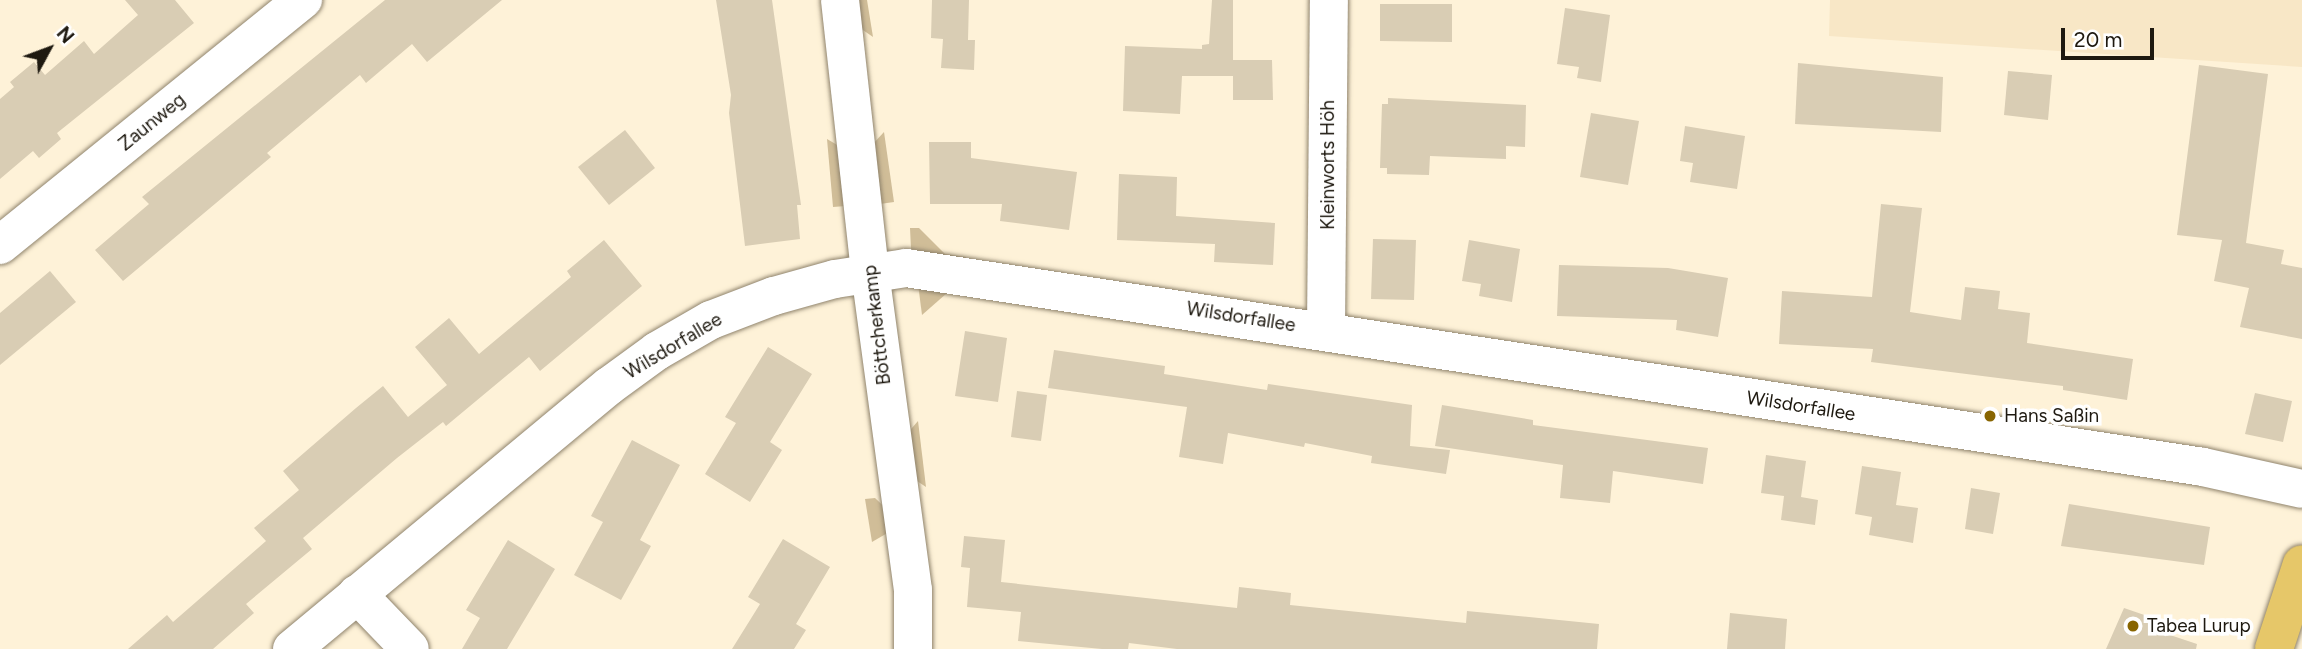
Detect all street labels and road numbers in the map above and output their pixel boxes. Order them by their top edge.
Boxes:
street label: Zaunweg [114,88,190,156]
street label: Kleinworts Höh [1317,100,1339,230]
street label: Böttcherkamp [858,264,896,386]
street label: Wilsdorfallee [1185,297,1297,337]
street label: Wilsdorfallee [620,308,726,384]
street label: Wilsdorfallee [1745,386,1857,426]

